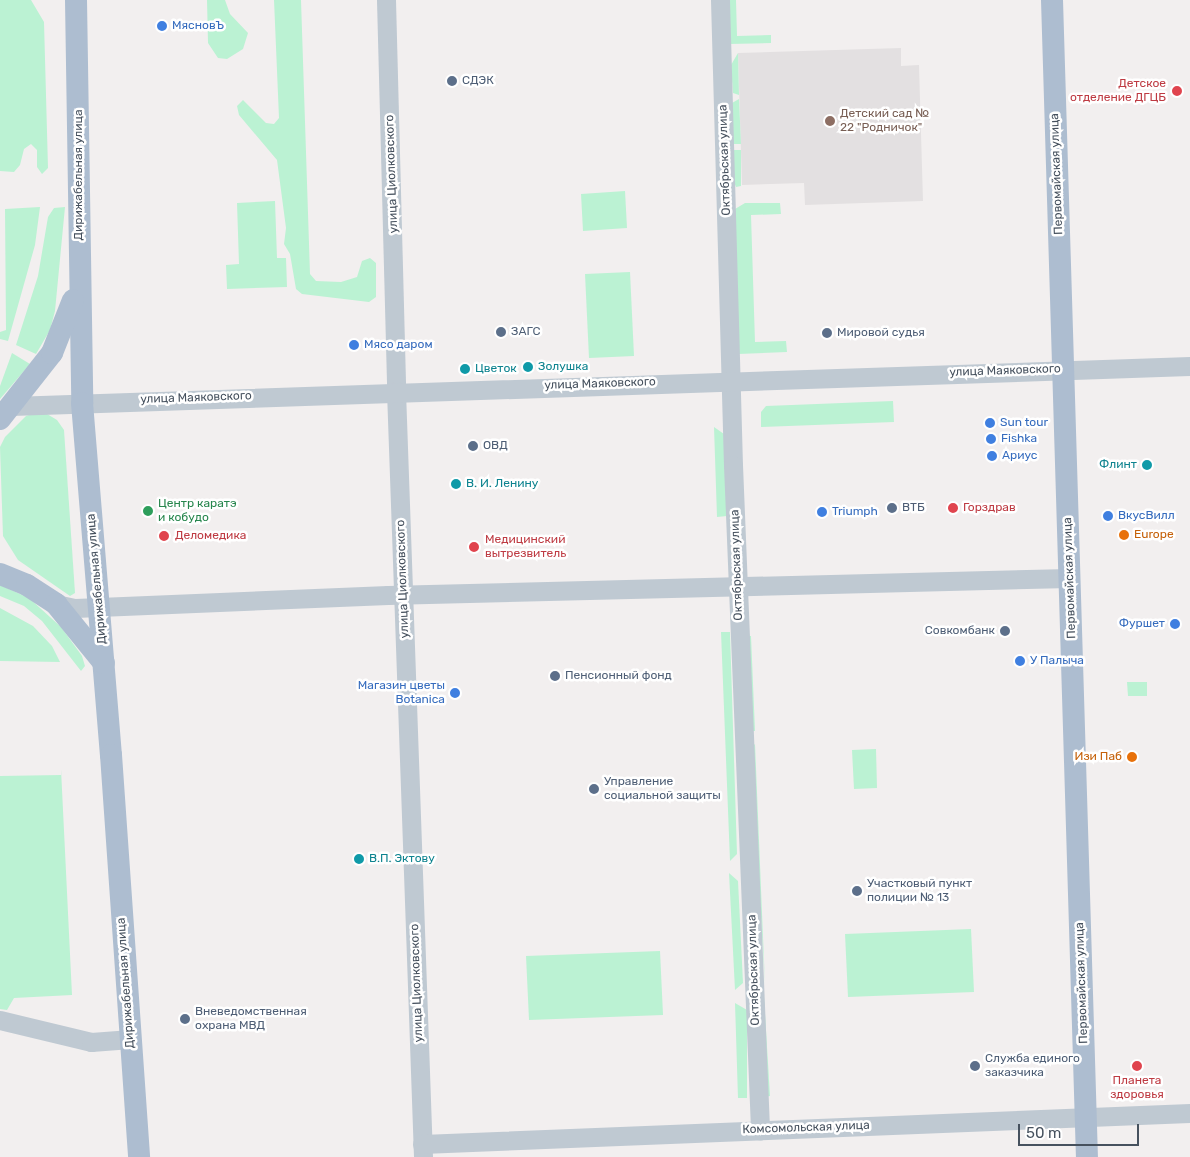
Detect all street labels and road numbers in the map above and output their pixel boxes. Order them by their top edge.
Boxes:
street label: Октябрьская улица [716,104,734,216]
street label: Дирижабельная улица [72,109,86,241]
street label: Первомайская улица [1048,113,1066,235]
street label: улица Циолковского [383,114,401,234]
street label: улица Маяковского [949,362,1061,380]
street label: улица Маяковского [544,375,656,393]
street label: улица Маяковского [140,389,252,407]
street label: Октябрьская улица [728,509,746,621]
street label: Дирижабельная улица [84,513,110,645]
street label: Первомайская улица [1061,517,1079,639]
street label: улица Циолковского [394,519,412,639]
street label: Октябрьская улица [745,914,763,1026]
street label: Дирижабельная улица [114,917,138,1049]
street label: Первомайская улица [1073,922,1091,1044]
street label: улица Циолковского [408,923,426,1043]
street label: Комсомольская улица [742,1119,870,1137]

